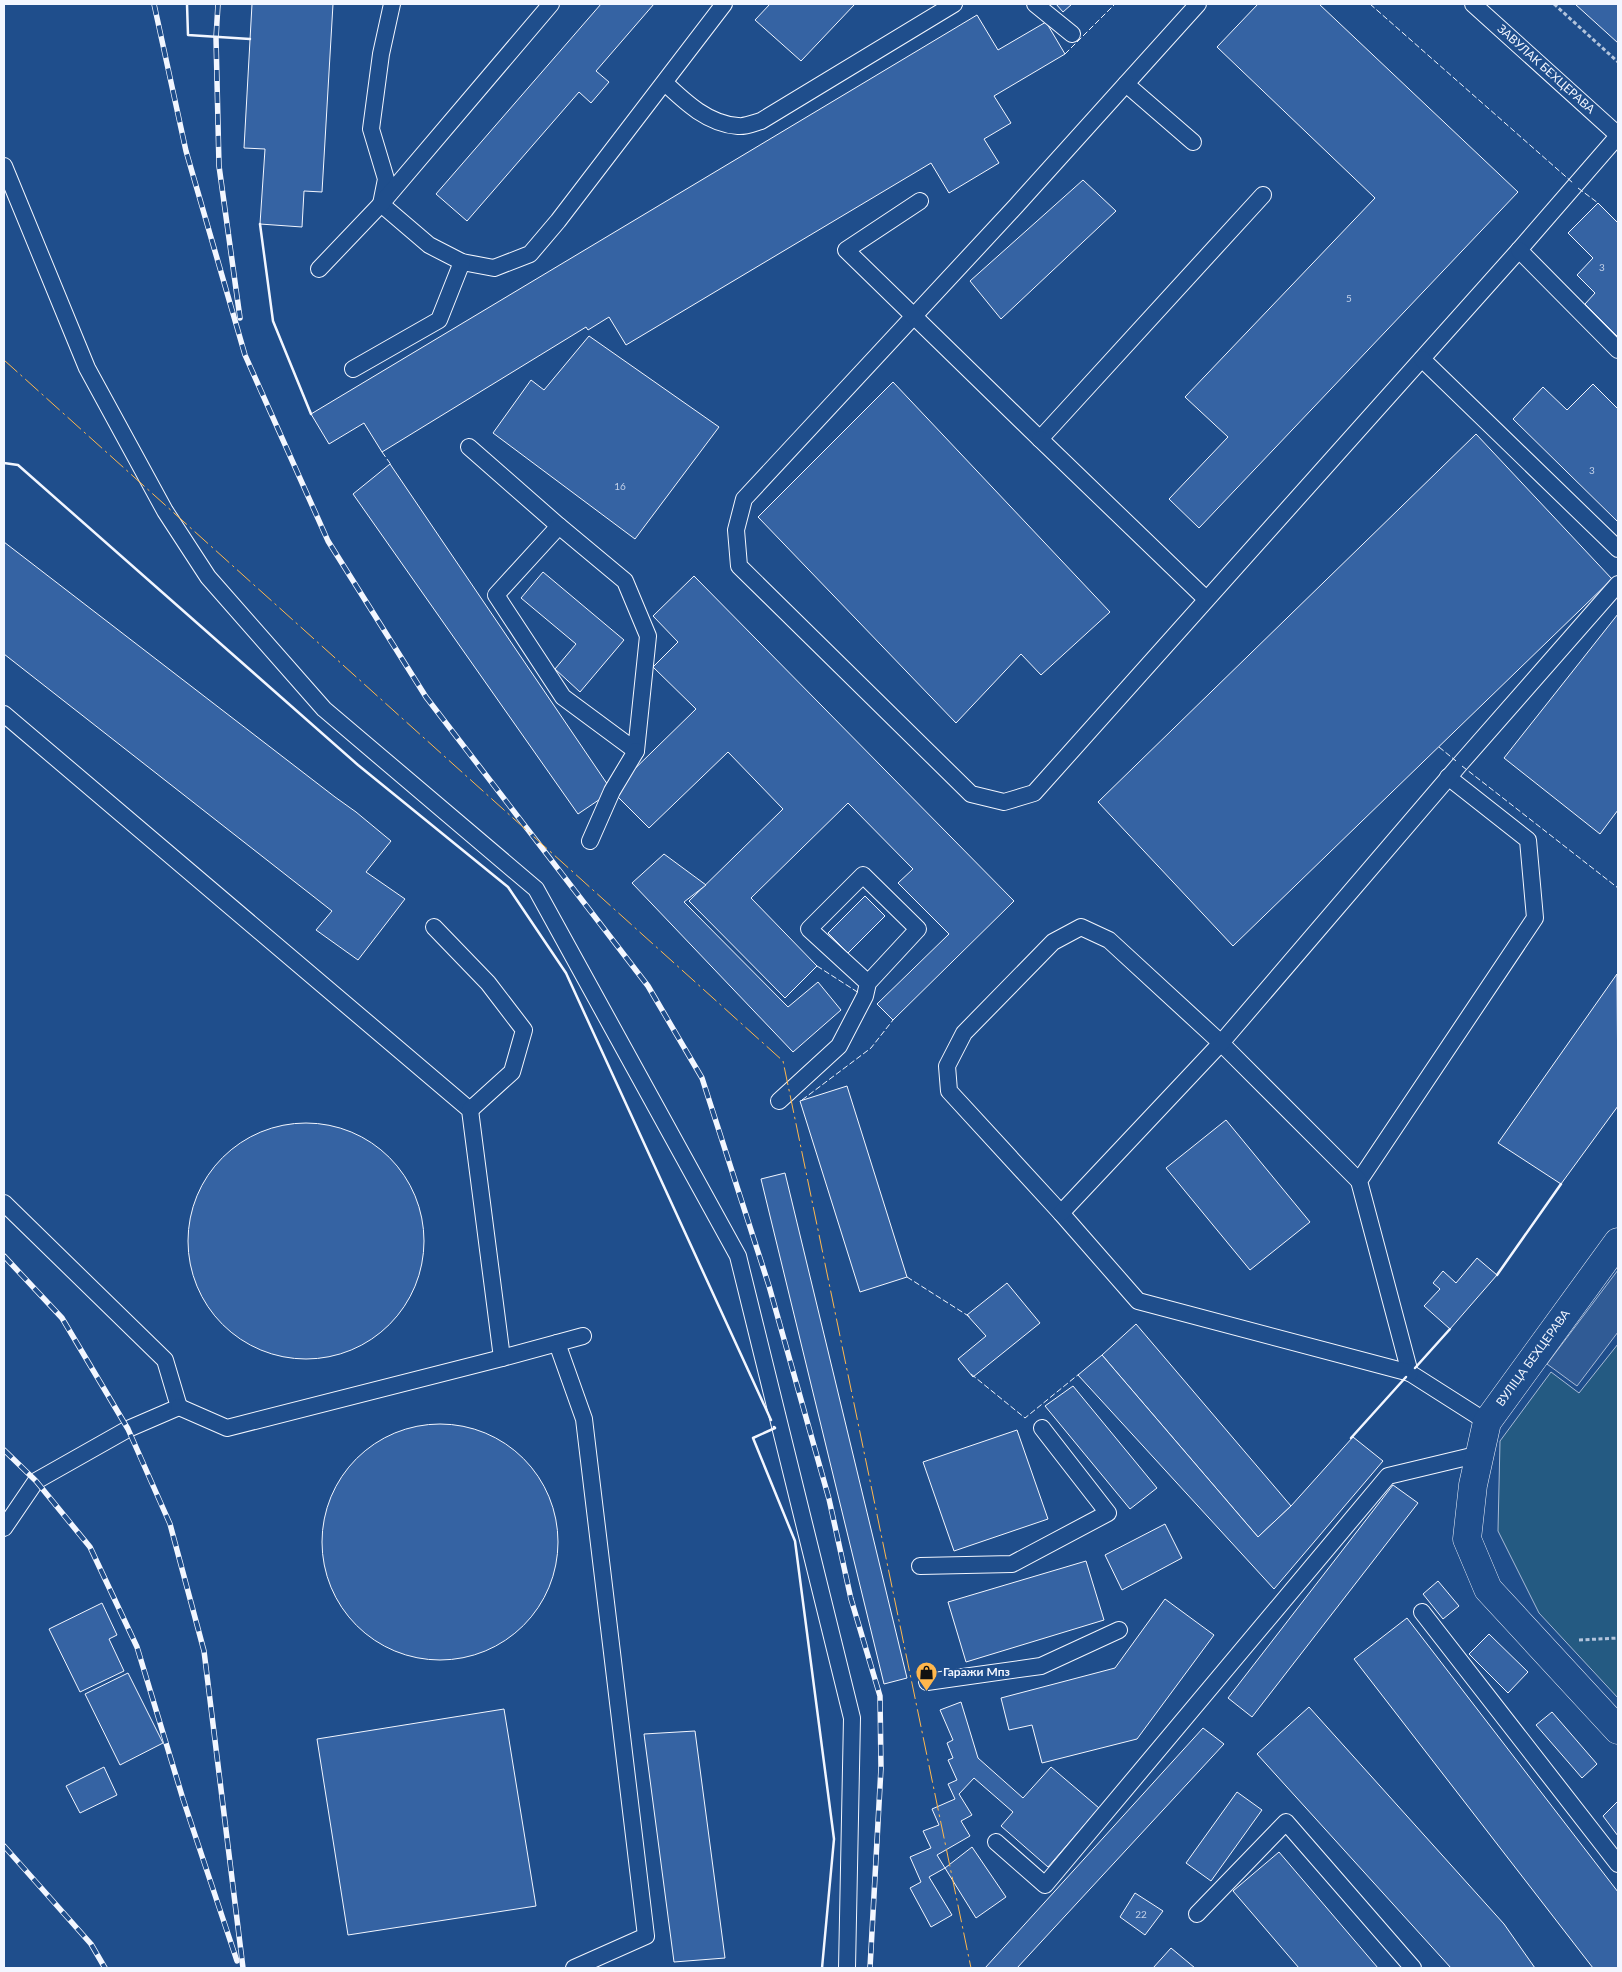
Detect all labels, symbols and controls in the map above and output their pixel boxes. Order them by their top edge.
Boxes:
street label: ЗАВУЛАК БЕХЦЕРАВА [1494,21,1599,117]
house number: 3 [1599,261,1605,273]
house number: 5 [1346,292,1352,304]
house number: 3 [1589,464,1595,476]
house number: 16 [614,480,626,492]
street label: ВУЛІЦА БЕХЦЕРАВА [1492,1306,1573,1409]
shop icon: Гаражи Мпз [915,1660,939,1691]
place label: Гаражи Мпз [943,1664,1010,1679]
house number: 22 [1135,1908,1147,1920]

